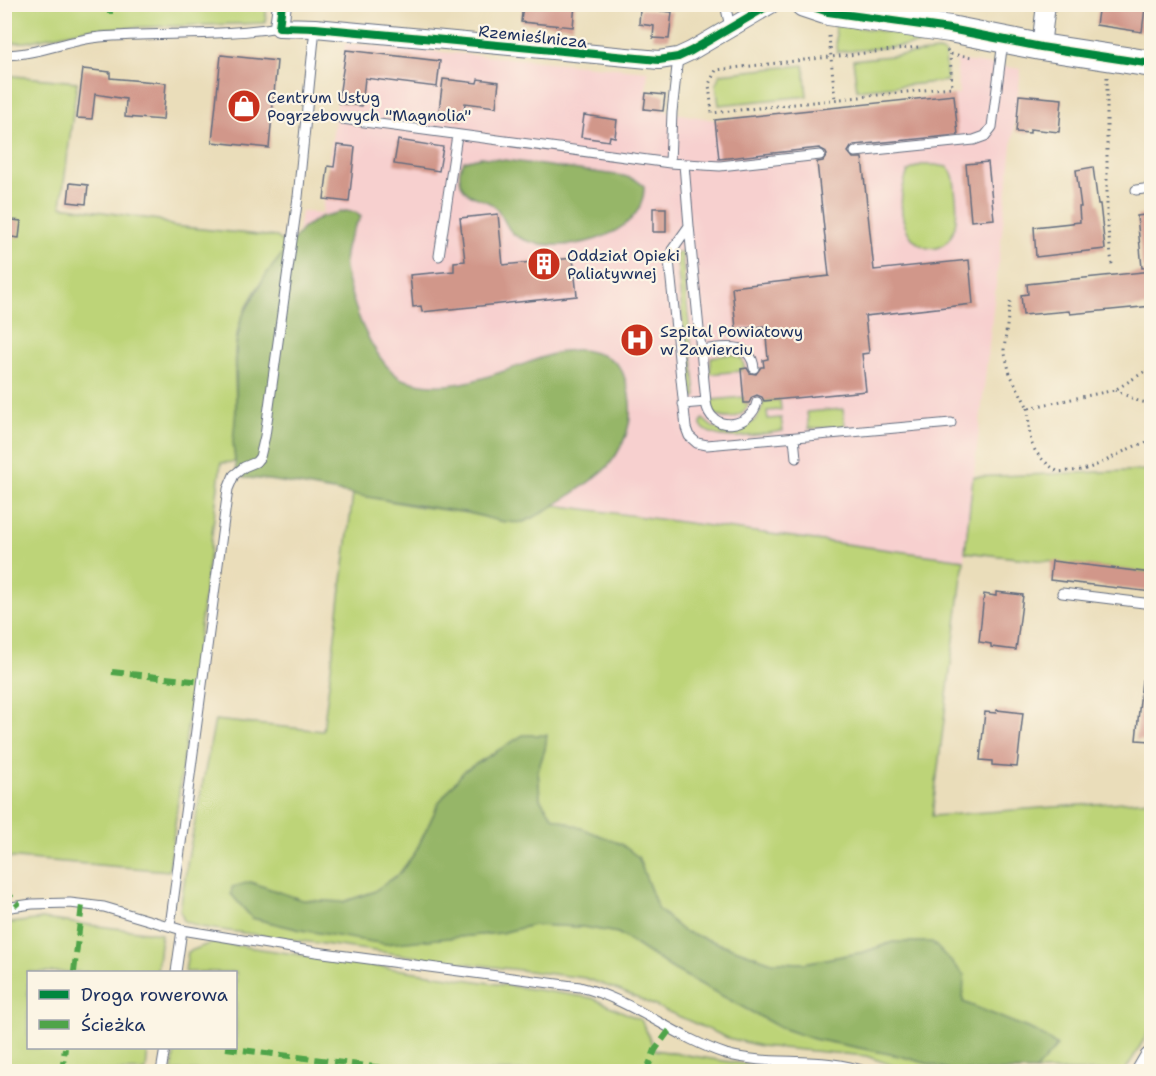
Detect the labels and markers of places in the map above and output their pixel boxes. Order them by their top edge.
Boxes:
place label: Centrum Usług Pogrzebowych "Magnolia" [267,87,471,126]
shop icon: Centrum Usług Pogrzebowych "Magnolia" [226,88,262,124]
place label: Oddział Opieki Paliatywnej [567,245,680,284]
building icon: Oddział Opieki Paliatywnej [526,246,562,282]
place label: Szpital Powiatowy w Zawierciu [660,321,803,360]
hospital icon: Szpital Powiatowy w Zawierciu [619,322,655,358]

